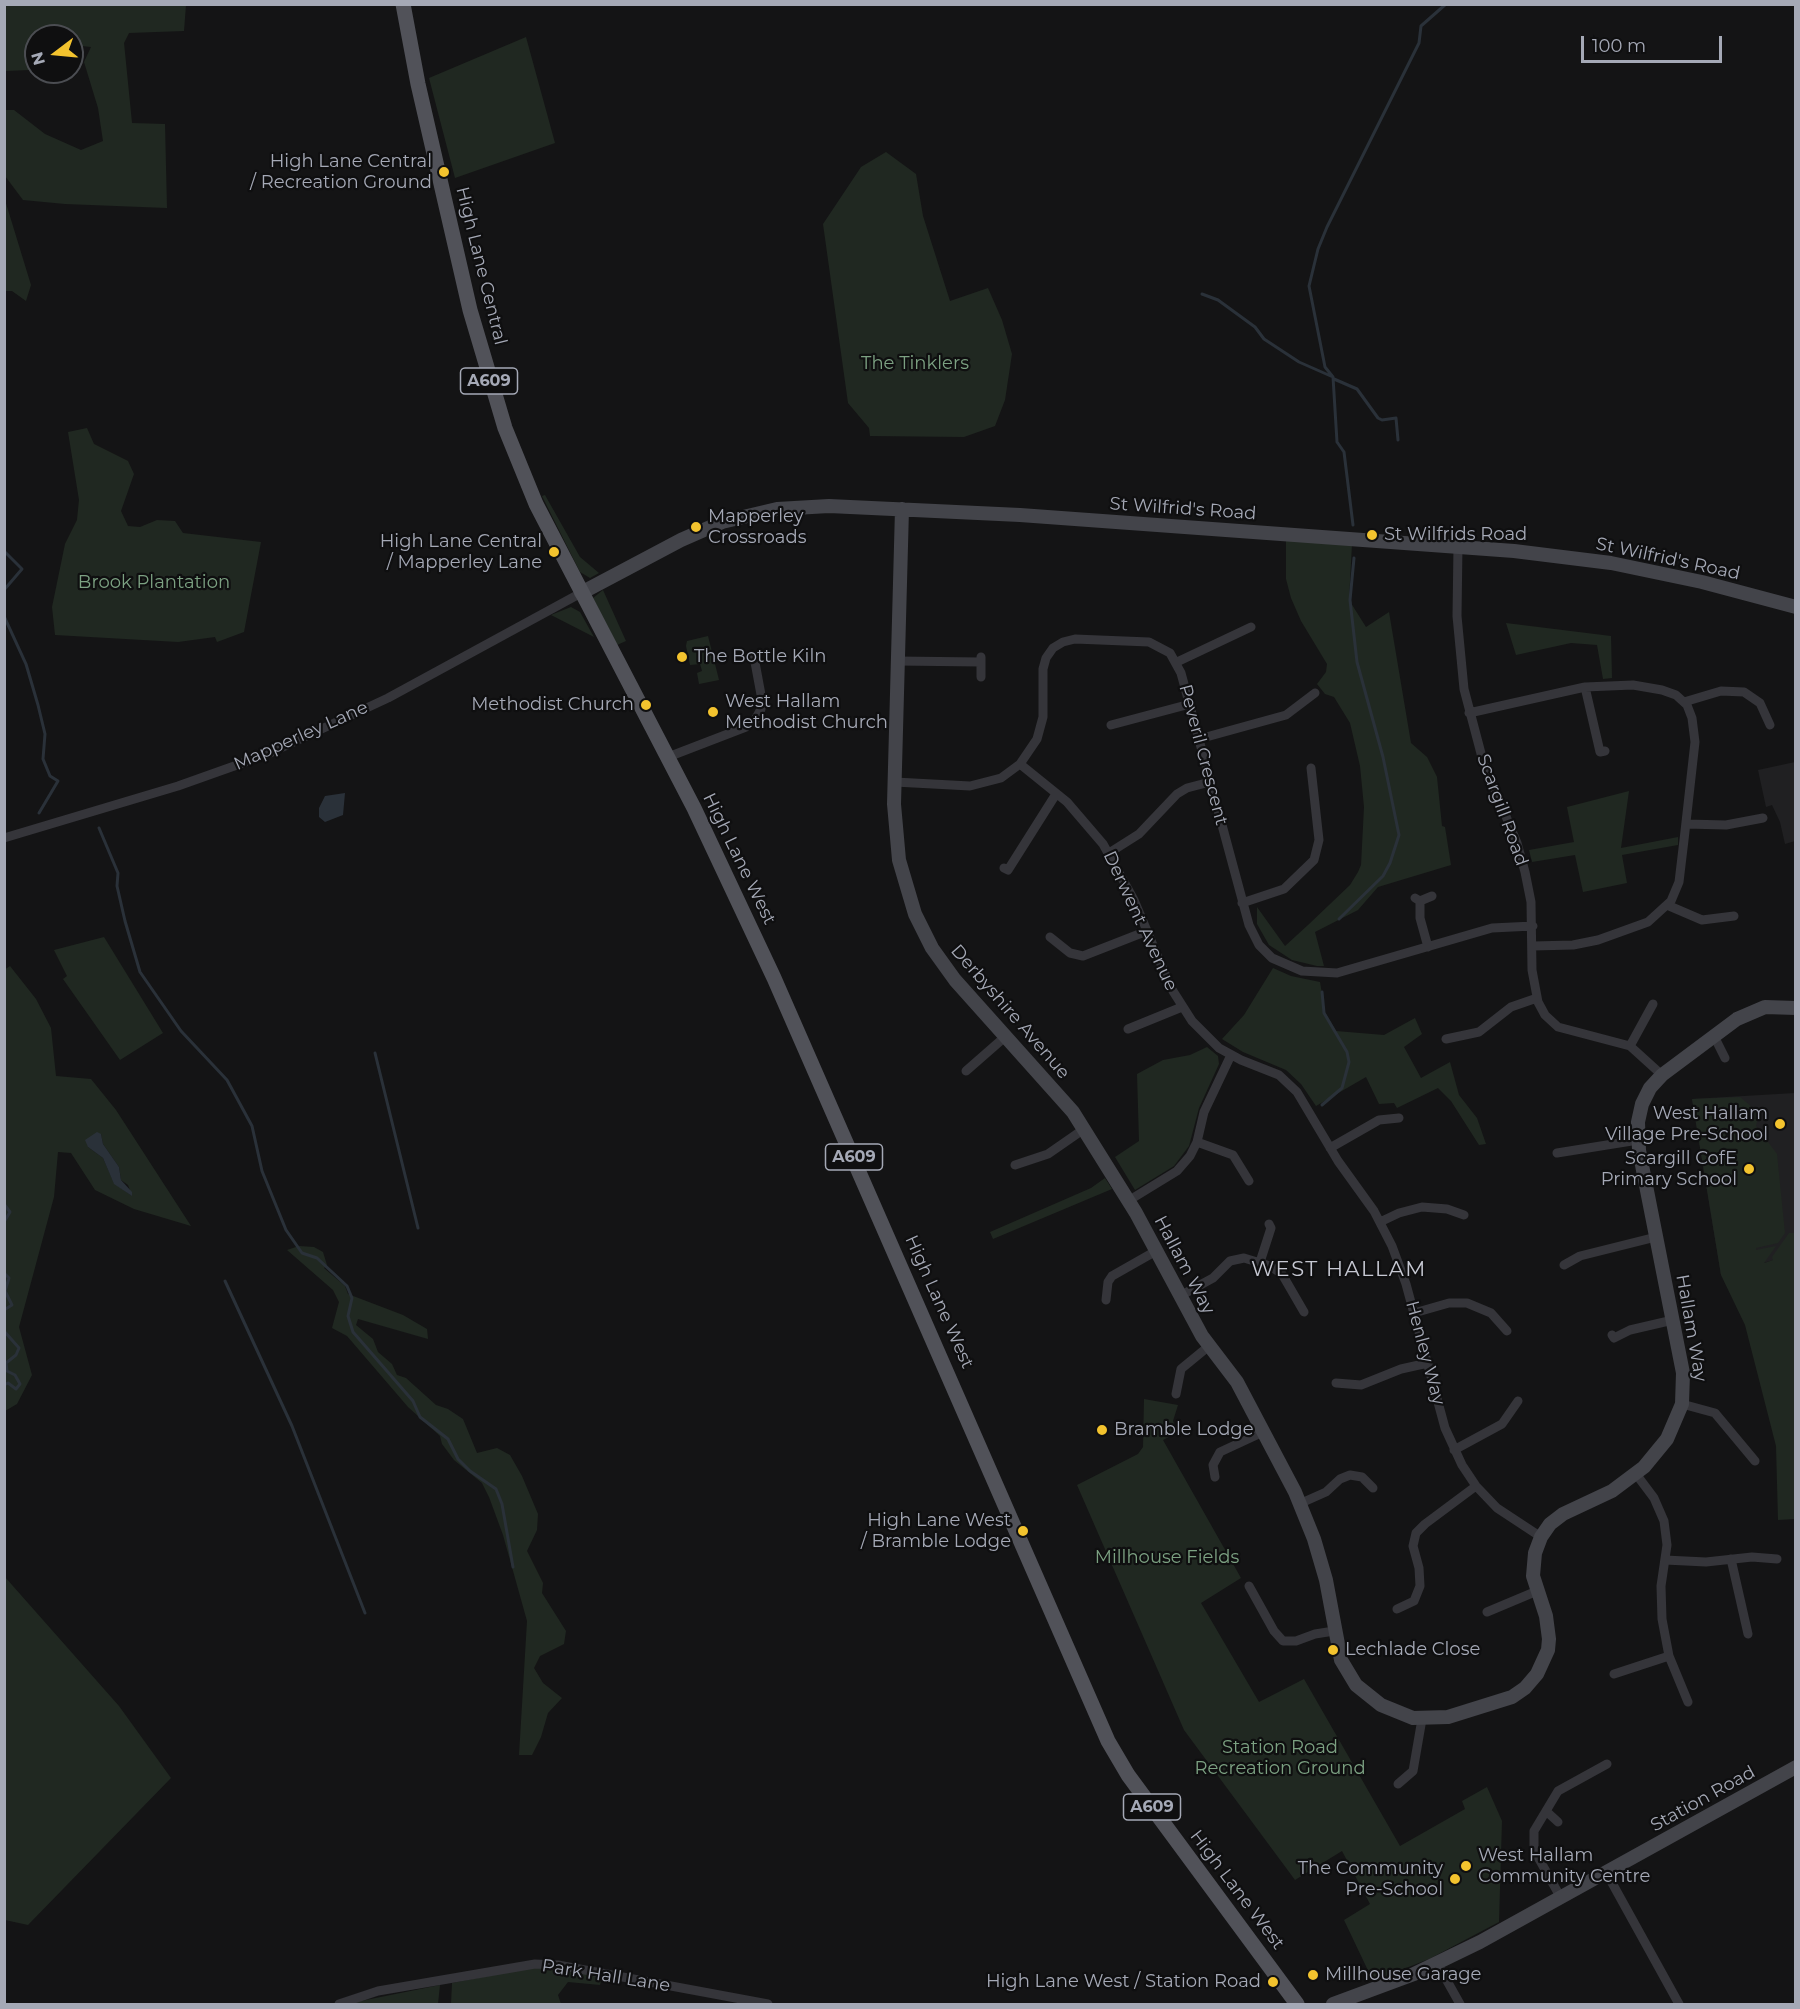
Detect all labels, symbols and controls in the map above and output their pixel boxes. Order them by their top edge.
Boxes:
north arrow [24,24,84,84]
scale bar [1584,24,1725,62]
text: 100 m [1592,35,1646,57]
text: N [27,50,49,67]
place label: High Lane Central / Recreation Ground [250,151,432,194]
marker: High Lane Central / Recreation Ground [437,165,451,179]
street label: High Lane Central [451,185,511,347]
park label: The Tinklers [861,353,969,375]
road number: A609 [460,368,518,394]
street label: St Wilfrid's Road [1109,493,1257,525]
place label: Mapperley Crossroads [708,506,806,548]
marker: Mapperley Crossroads [689,520,703,534]
place label: St Wilfrids Road [1384,524,1527,546]
marker: St Wilfrids Road [1365,528,1379,542]
place label: High Lane Central / Mapperley Lane [380,531,542,574]
street label: St Wilfrid's Road [1594,533,1742,585]
marker: High Lane Central / Mapperley Lane [547,545,561,559]
park label: Brook Plantation [78,572,230,594]
place label: The Bottle Kiln [694,646,826,668]
marker: The Bottle Kiln [675,650,689,664]
street label: Peveril Crescent [1174,682,1232,828]
place label: West Hallam Methodist Church [725,691,888,734]
place label: Methodist Church [471,694,634,716]
street label: Mapperley Lane [231,697,371,775]
marker: Methodist Church [639,698,653,712]
marker: West Hallam Methodist Church [706,705,720,719]
street label: Scargill Road [1472,751,1532,869]
street label: High Lane West [698,790,780,928]
street label: Derwent Avenue [1098,848,1182,994]
street label: Derbyshire Avenue [946,940,1074,1084]
place label: West Hallam Village Pre-School [1605,1103,1768,1146]
marker: West Hallam Village Pre-School [1773,1117,1787,1131]
road number: A609 [826,1144,882,1170]
place label: Scargill CofE Primary School [1601,1148,1737,1190]
marker: Scargill CofE Primary School [1742,1162,1756,1176]
street label: Hallam Way [1149,1212,1219,1318]
street label: High Lane West [900,1232,978,1372]
district label: WEST HALLAM [1251,1257,1427,1283]
street label: Hallam Way [1671,1273,1711,1383]
street label: Henley Way [1401,1299,1449,1407]
place label: Bramble Lodge [1114,1419,1254,1441]
marker: Bramble Lodge [1095,1423,1109,1437]
place label: High Lane West / Bramble Lodge [861,1510,1011,1552]
marker: High Lane West / Bramble Lodge [1016,1524,1030,1538]
park label: Millhouse Fields [1095,1547,1239,1569]
place label: Lechlade Close [1345,1639,1480,1661]
marker: Lechlade Close [1326,1643,1340,1657]
park label: Station Road Recreation Ground [1194,1737,1366,1780]
street label: Station Road [1647,1761,1759,1837]
road number: A609 [1124,1794,1180,1820]
street label: High Lane West [1185,1826,1289,1954]
place label: West Hallam Community Centre [1478,1845,1650,1888]
place label: The Community Pre-School [1298,1858,1443,1900]
marker: West Hallam Community Centre [1459,1859,1473,1873]
marker: The Community Pre-School [1448,1872,1462,1886]
street label: Park Hall Lane [540,1955,672,1997]
place label: Millhouse Garage [1325,1964,1481,1986]
marker: Millhouse Garage [1306,1968,1320,1982]
place label: High Lane West / Station Road [986,1971,1261,1993]
marker: High Lane West / Station Road [1266,1975,1280,1989]

